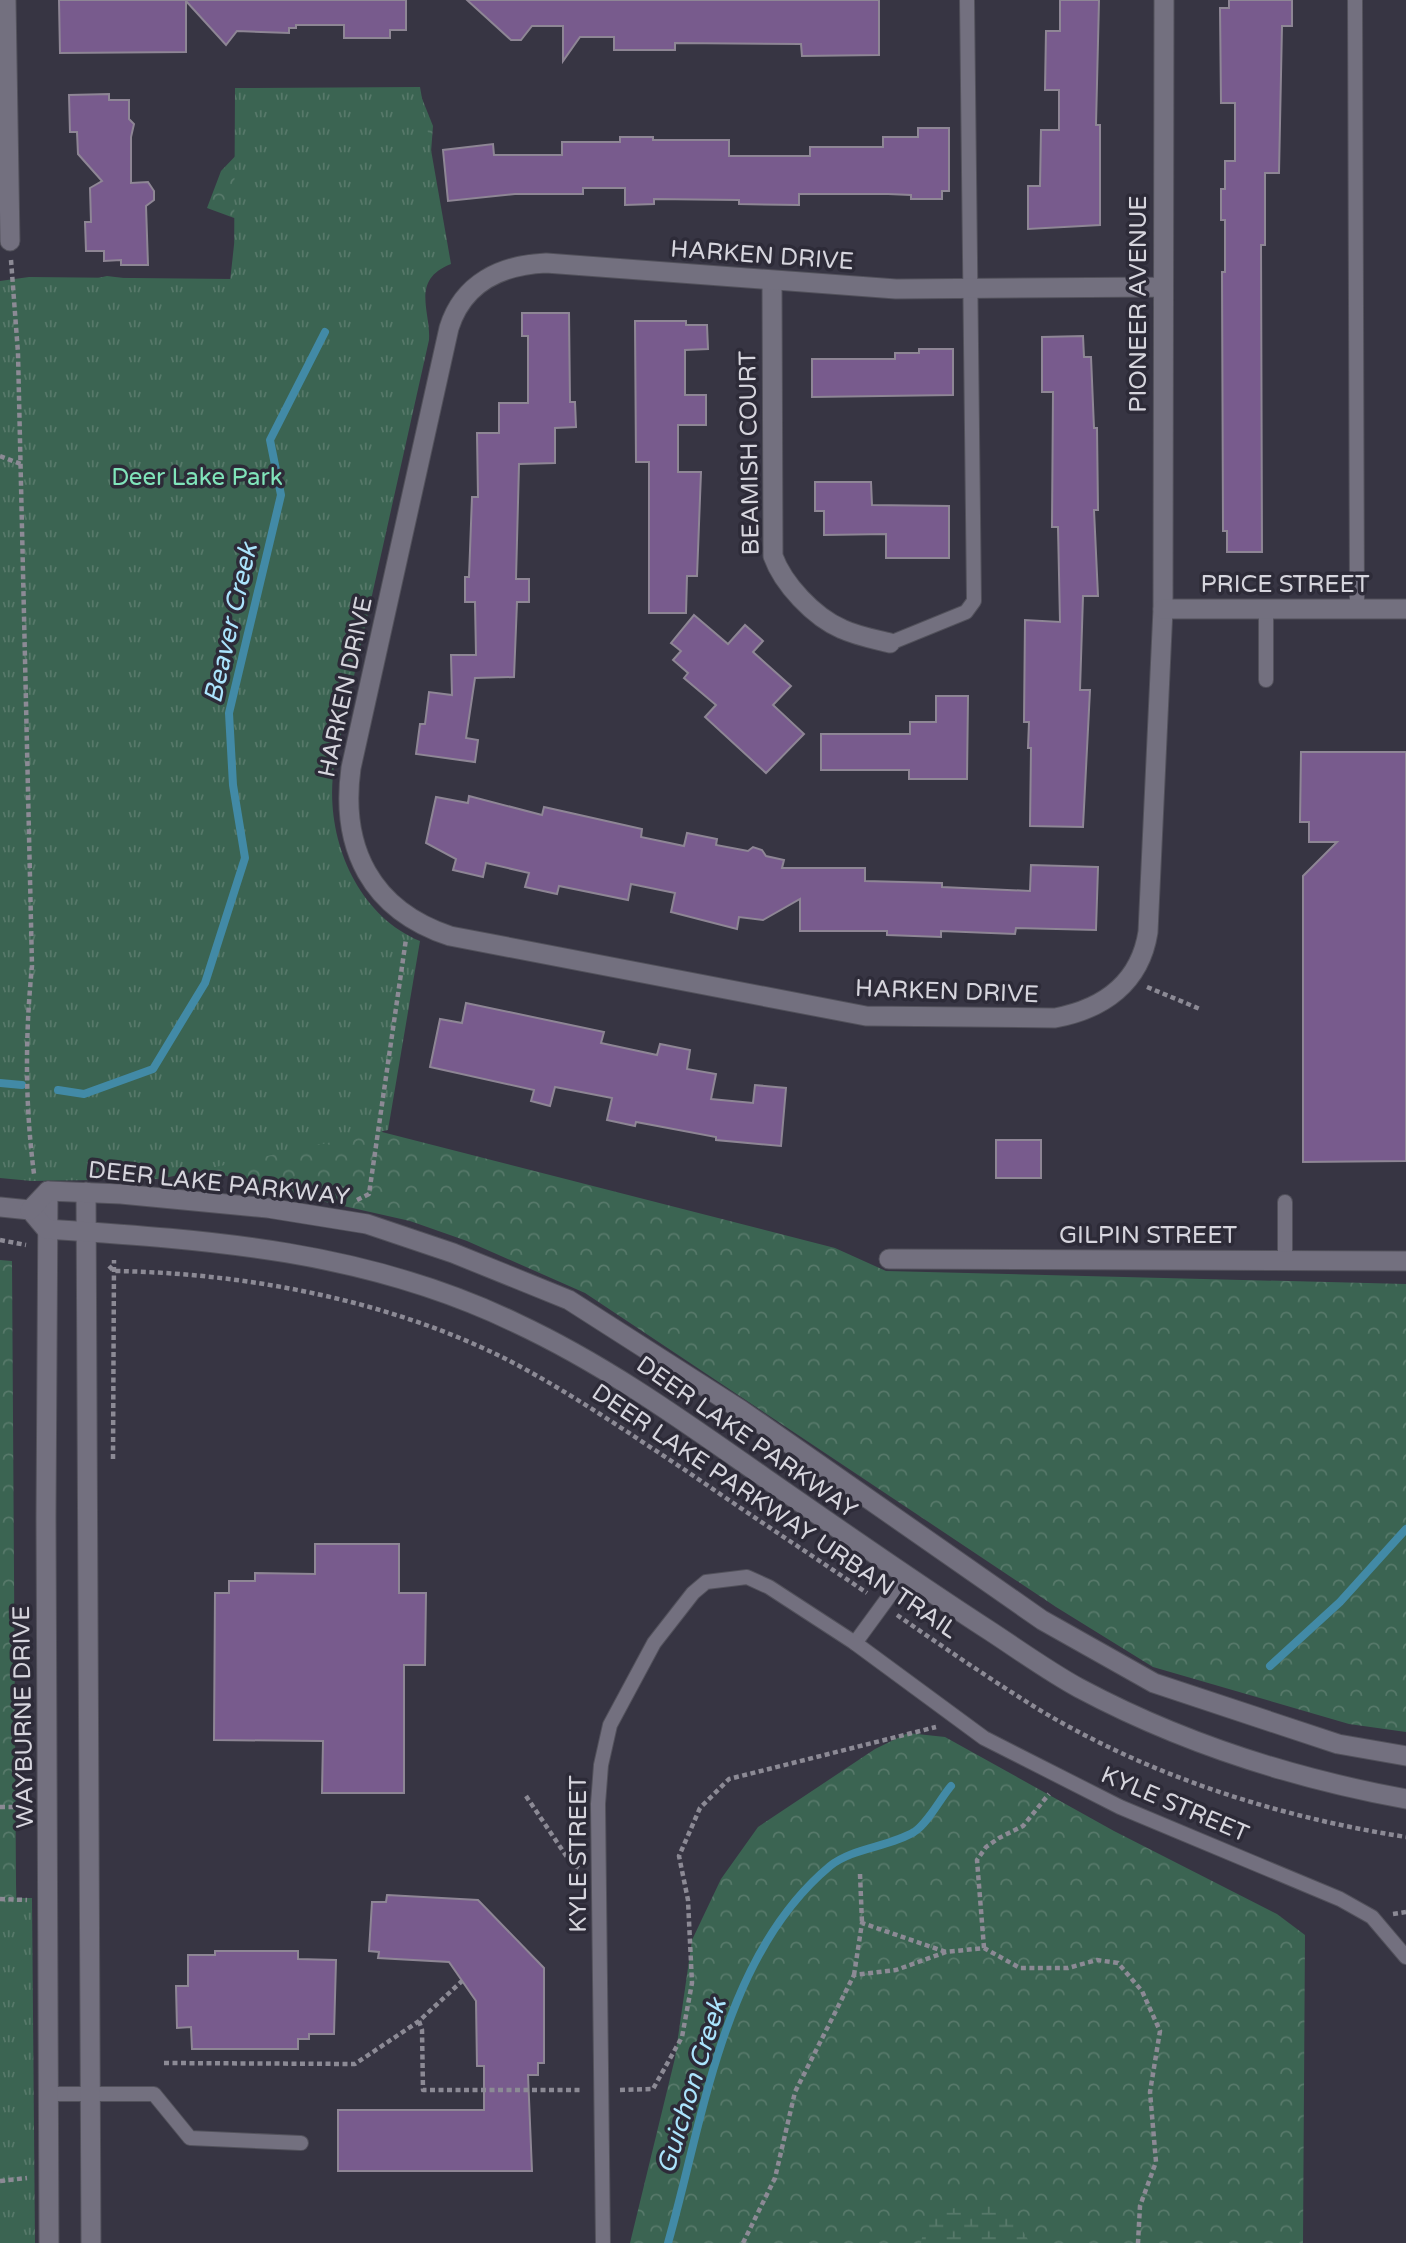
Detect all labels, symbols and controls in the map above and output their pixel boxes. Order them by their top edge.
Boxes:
street label: PIONEER AVENUE [1124,195,1153,413]
street label: HARKEN DRIVE [669,235,855,276]
street label: BEAMISH COURT [733,350,766,556]
park label: Deer Lake Park [111,463,283,492]
water label: Beaver Creek [197,538,264,706]
street label: PRICE STREET [1200,570,1370,599]
street label: HARKEN DRIVE [312,594,379,780]
street label: HARKEN DRIVE [855,974,1039,1009]
street label: DEER LAKE PARKWAY [87,1155,351,1212]
street label: GILPIN STREET [1059,1221,1237,1250]
street label: DEER LAKE PARKWAY [631,1350,863,1525]
street label: DEER LAKE PARKWAY URBAN TRAIL [586,1378,963,1645]
street label: WAYBURNE DRIVE [7,1605,40,1829]
street label: KYLE STREET [1097,1760,1253,1849]
street label: KYLE STREET [564,1775,593,1933]
water label: Guichon Creek [650,1993,733,2177]

